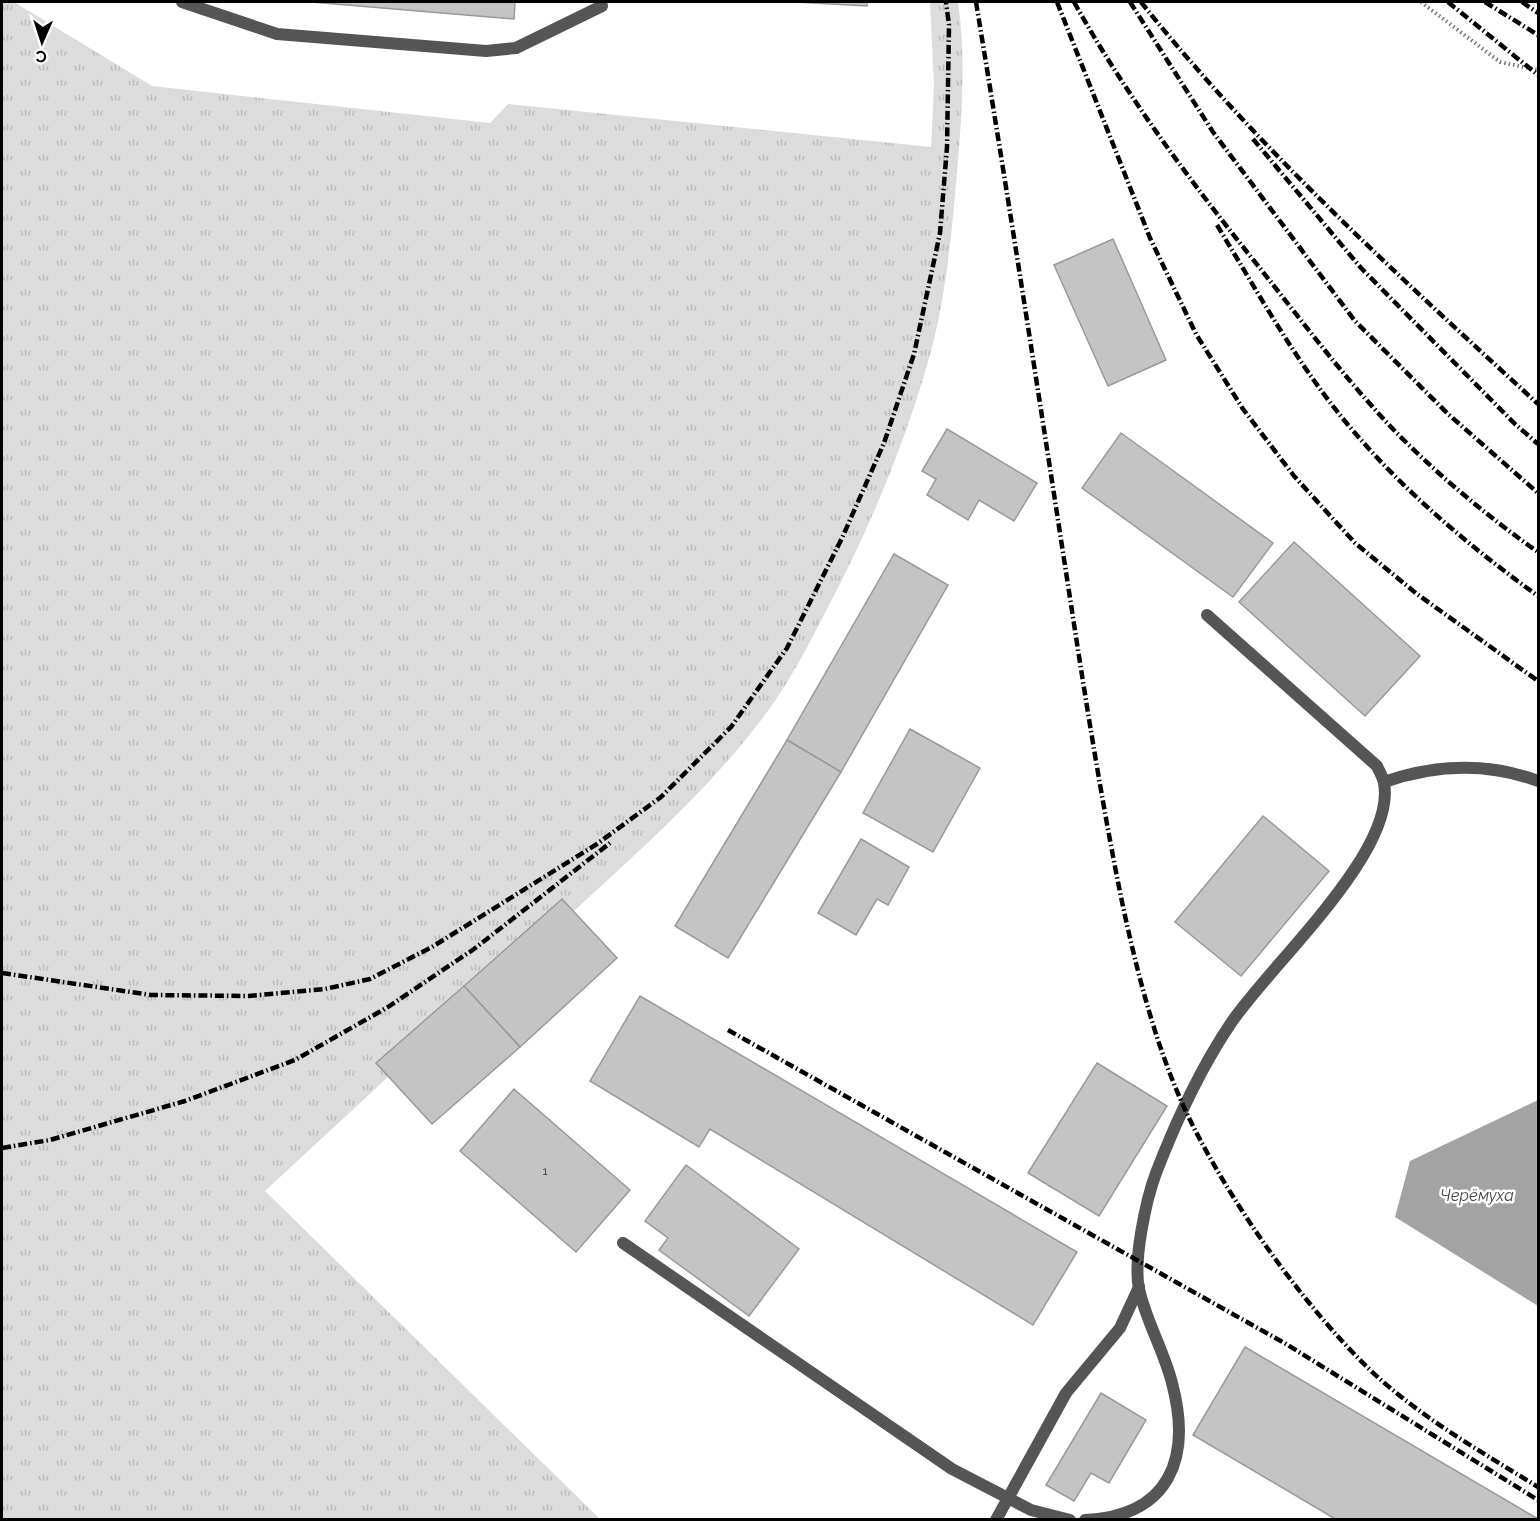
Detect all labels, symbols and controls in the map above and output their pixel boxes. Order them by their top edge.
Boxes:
north arrow [12,12,72,72]
text: С [35,47,47,66]
house number: 1 [542,1164,548,1178]
water label: Черёмуха [1440,1186,1514,1205]

